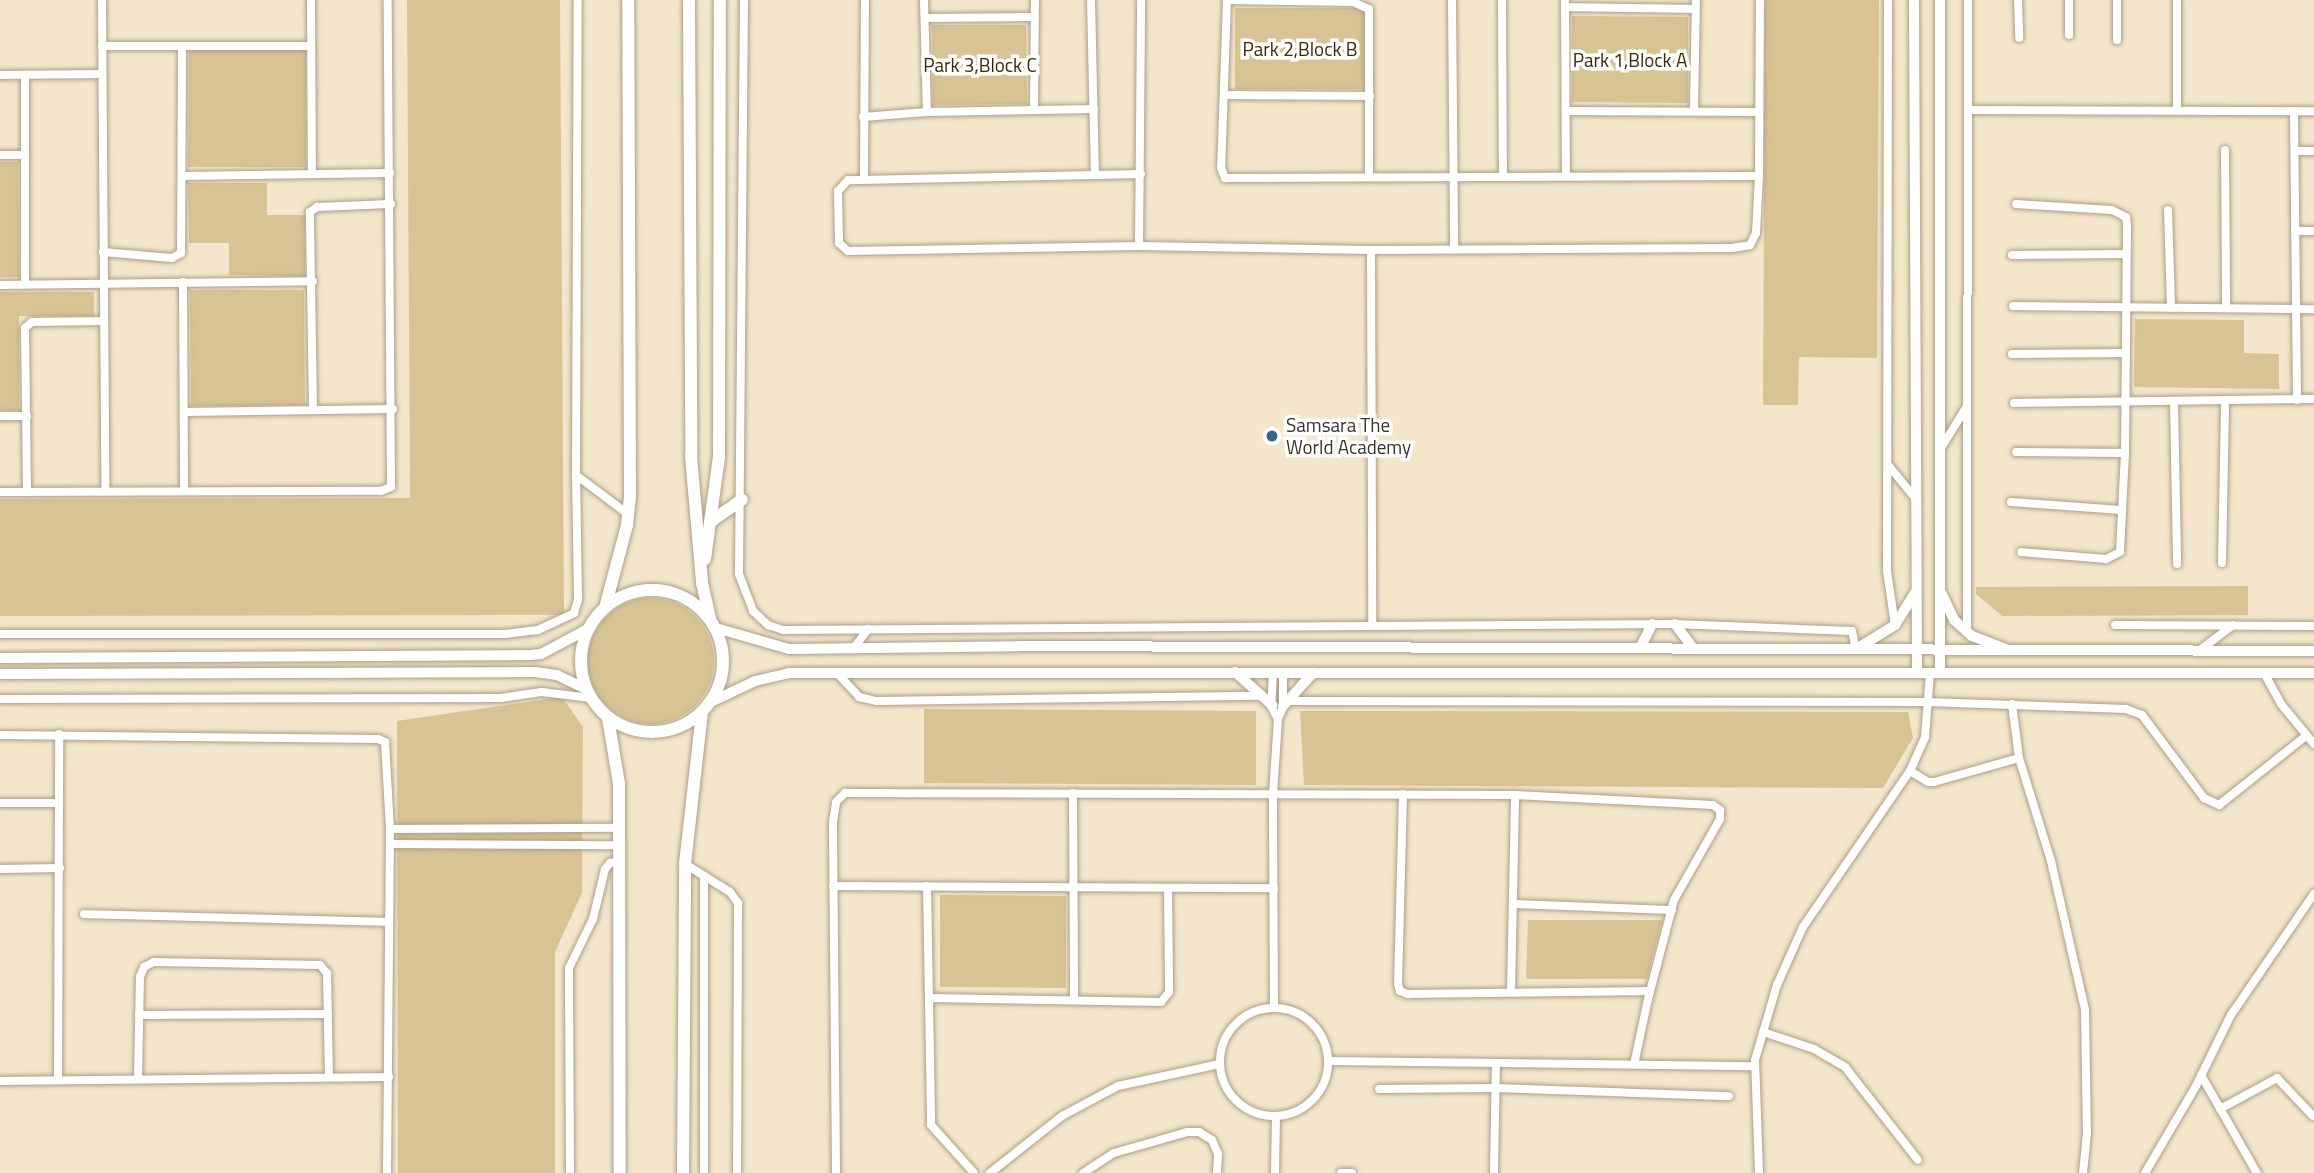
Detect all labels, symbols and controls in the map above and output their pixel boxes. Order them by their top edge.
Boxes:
park label: Park 2,Block B [1243,38,1357,60]
park label: Park 1,Block A [1573,49,1687,71]
park label: Park 3,Block C [923,54,1037,76]
place label: Samsara The World Academy [1286,414,1411,458]
marker: Samsara The World Academy [1264,428,1280,444]

